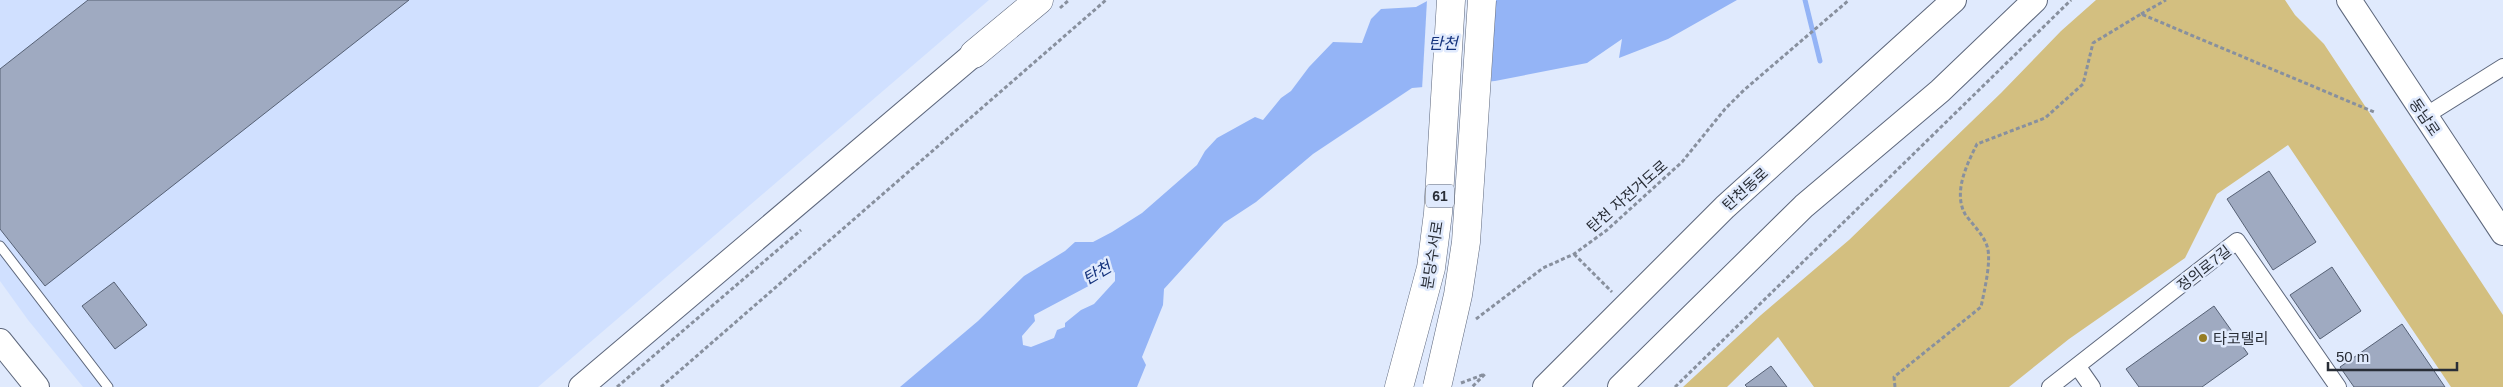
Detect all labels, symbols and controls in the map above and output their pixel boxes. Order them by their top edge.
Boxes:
water label: 탄천 [1428,35,1460,52]
street label: 동남로 [2406,95,2444,139]
street label: 탄천 자전거도로 [1583,157,1671,235]
street label: 탄천동로 [1719,164,1771,214]
road number: 61 [1426,185,1454,208]
street label: 분당수서로 [1418,220,1446,290]
street label: 정의로7길 [2174,242,2234,294]
water label: 탄천 [1080,257,1116,288]
place label: 타코델리 [2213,330,2268,347]
marker: 타코델리 [2197,332,2209,344]
scale bar [2328,340,2457,372]
text: 50 m [2336,348,2369,365]

